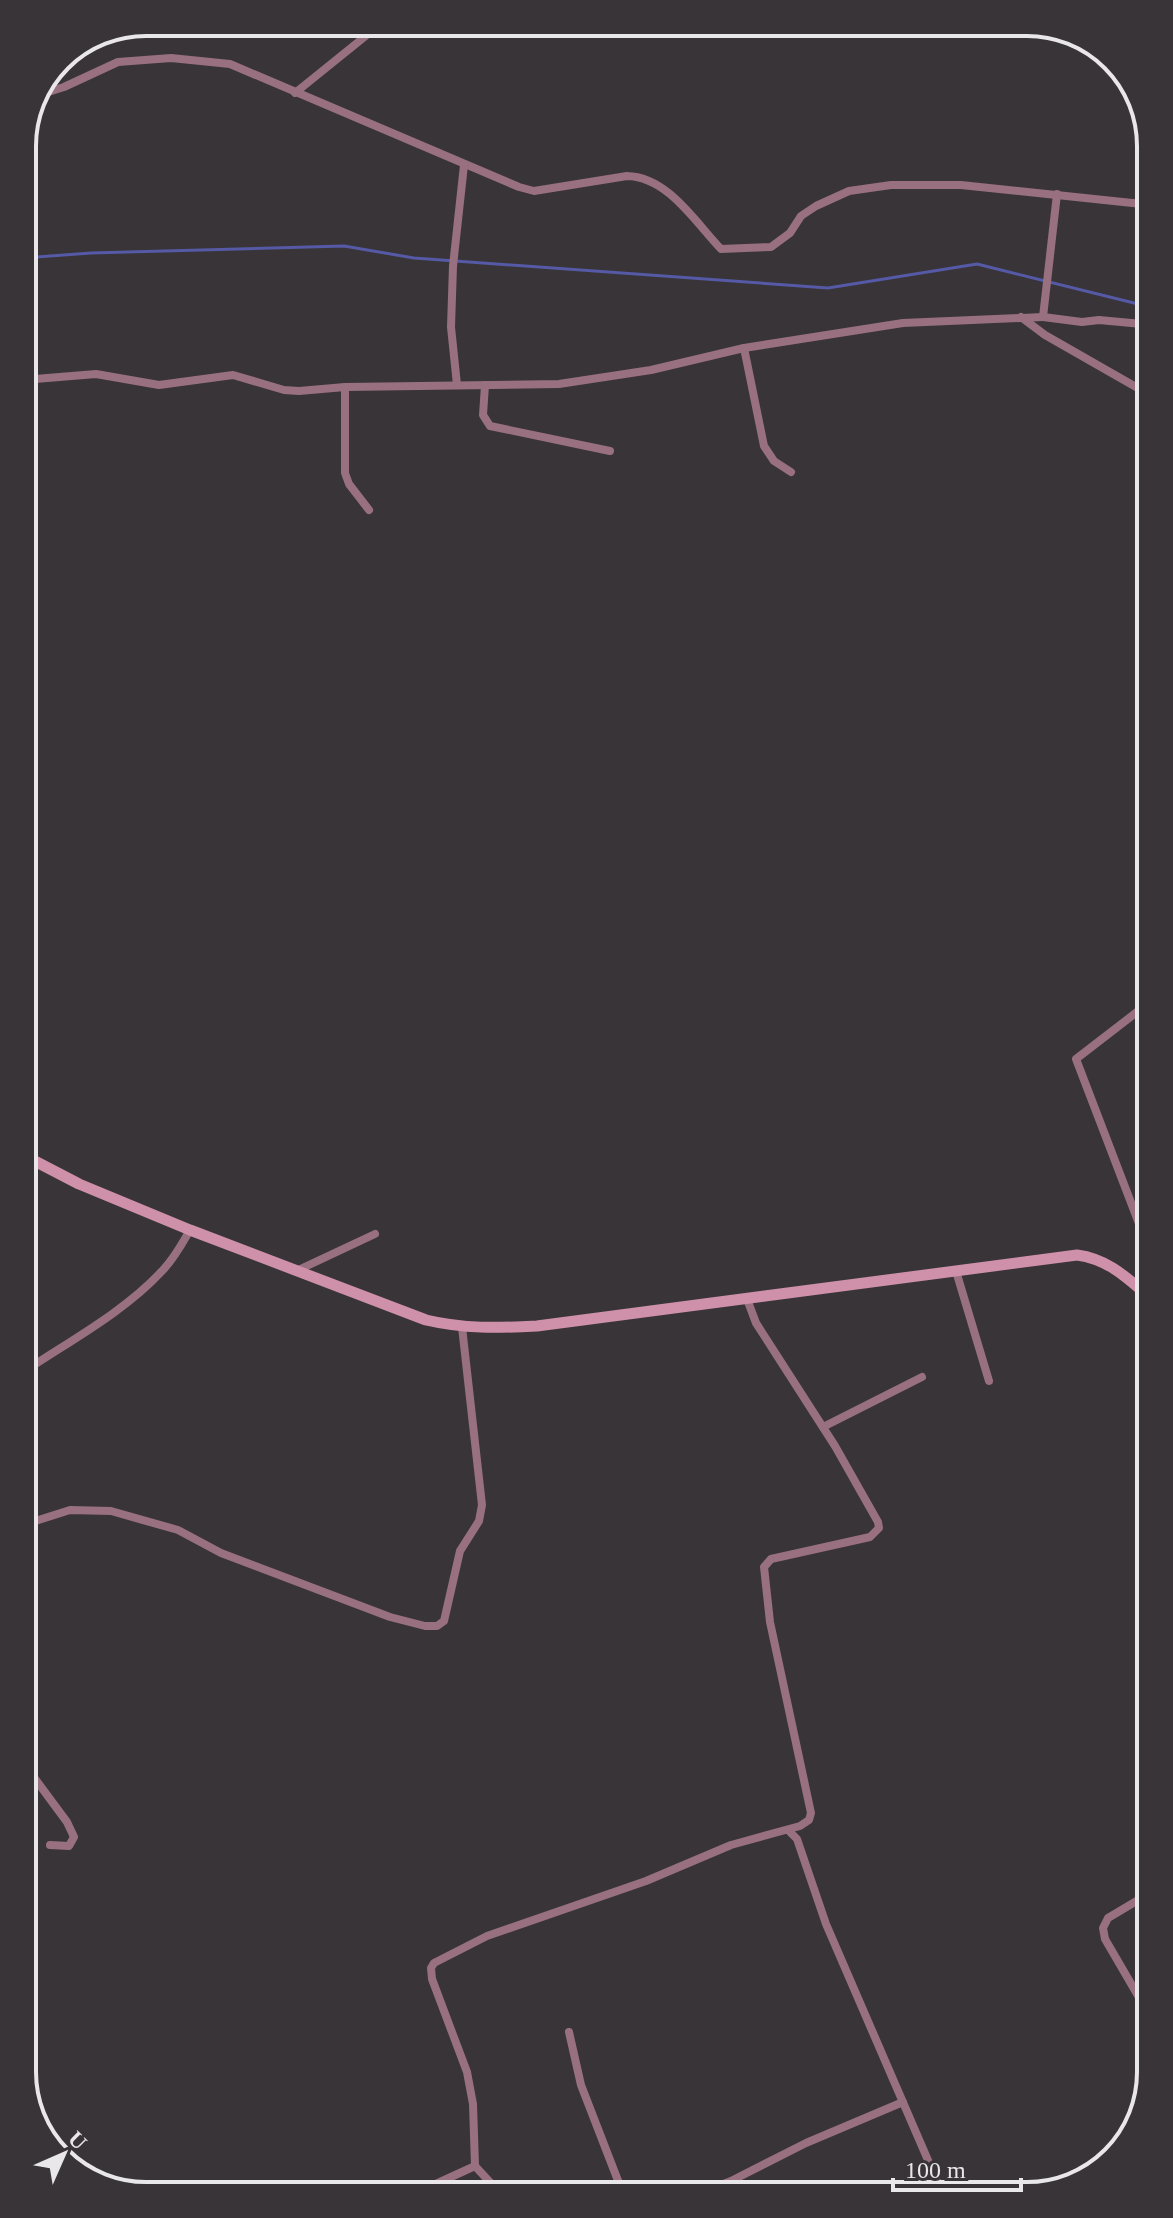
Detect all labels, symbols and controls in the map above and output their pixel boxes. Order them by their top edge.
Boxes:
north arrow [24,2114,104,2194]
text: U [63,2126,92,2155]
scale bar [893,2142,1021,2192]
text: 100 m [905,2157,966,2183]

